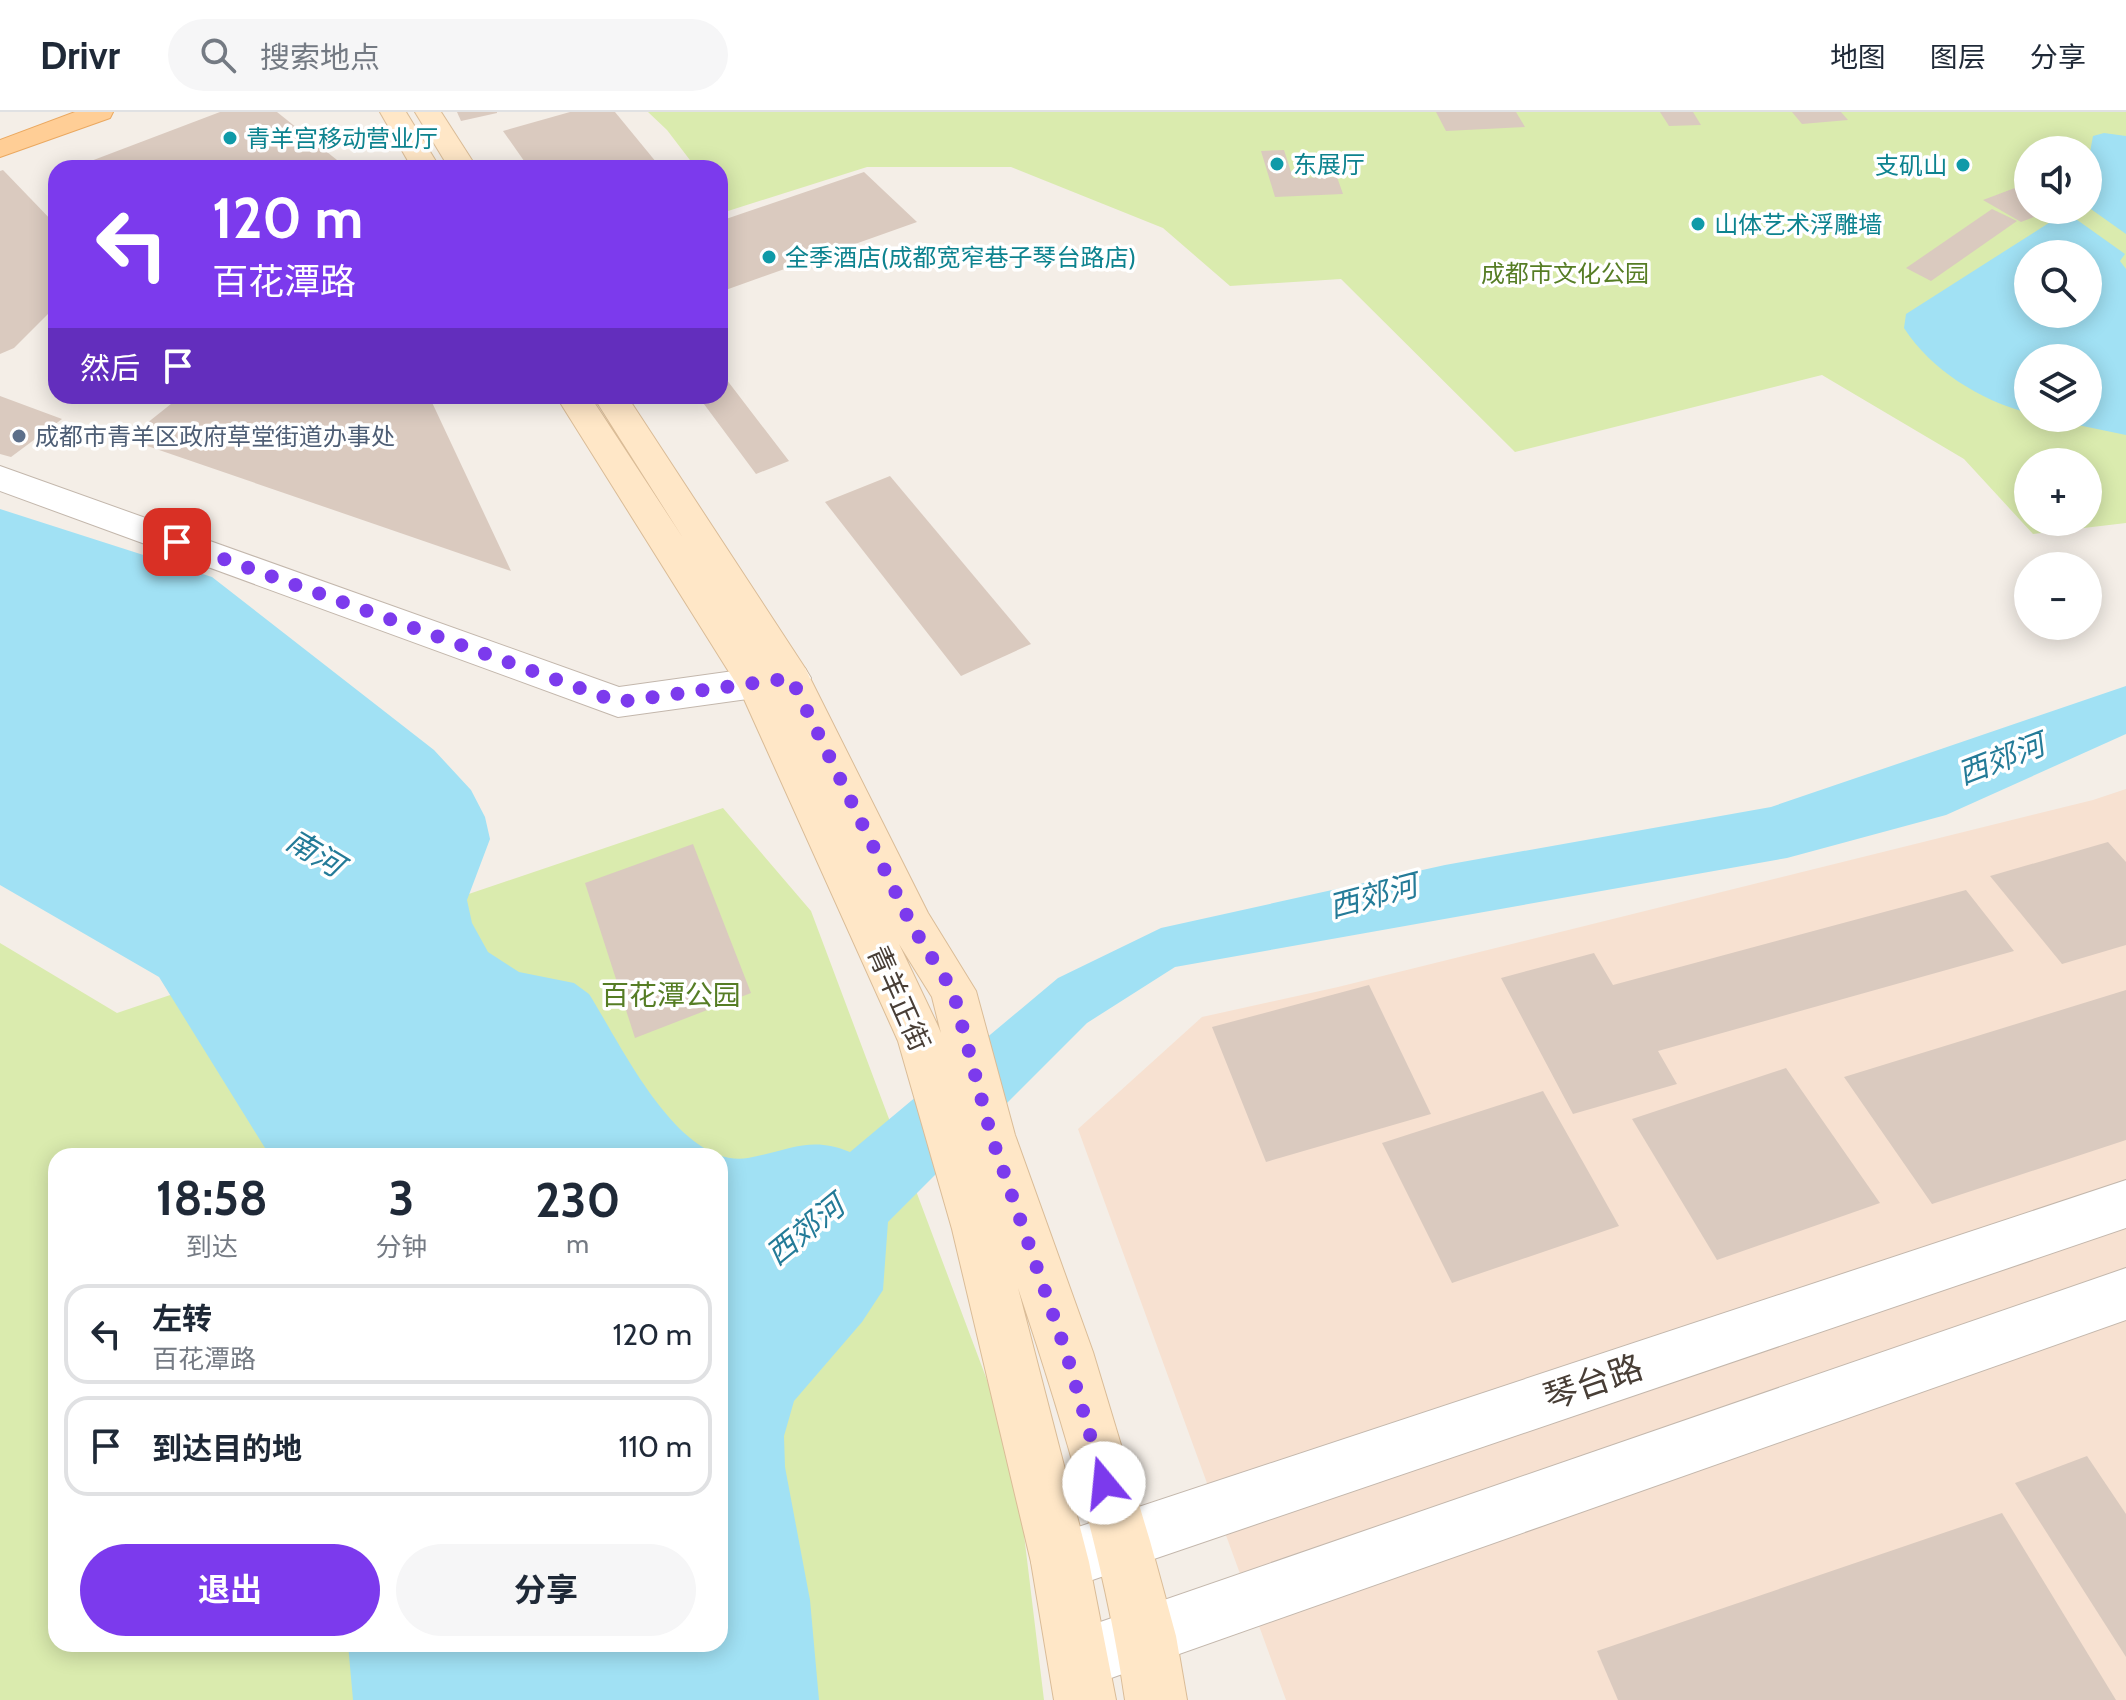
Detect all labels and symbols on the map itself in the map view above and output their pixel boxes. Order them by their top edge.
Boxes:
place label: 青羊宫移动营业厅 [246,124,438,153]
marker: 青羊宫移动营业厅 [221,129,239,147]
place label: 东展厅 [1293,150,1365,179]
place label: 支矶山 [1875,151,1947,180]
marker: 东展厅 [1268,155,1286,173]
marker: 支矶山 [1954,156,1972,174]
place label: 山体艺术浮雕墙 [1714,210,1882,239]
marker: 山体艺术浮雕墙 [1689,215,1707,233]
place label: 全季酒店(成都宽窄巷子琴台路店) [785,243,1136,272]
marker: 全季酒店(成都宽窄巷子琴台路店) [760,248,778,266]
park label: 成都市文化公园 [1481,259,1649,288]
place label: 成都市青羊区政府草堂街道办事处 [35,422,395,451]
marker: 成都市青羊区政府草堂街道办事处 [10,427,28,445]
pin [143,508,211,576]
water label: 西郊河 [1952,724,2054,792]
water label: 南河 [280,822,355,887]
water label: 西郊河 [1325,865,1426,926]
street label: 青羊正街 [861,940,937,1056]
park label: 百花潭公园 [601,978,741,1012]
water label: 西郊河 [758,1184,855,1273]
street label: 琴台路 [1538,1346,1648,1418]
position arrow [1062,1441,1146,1525]

